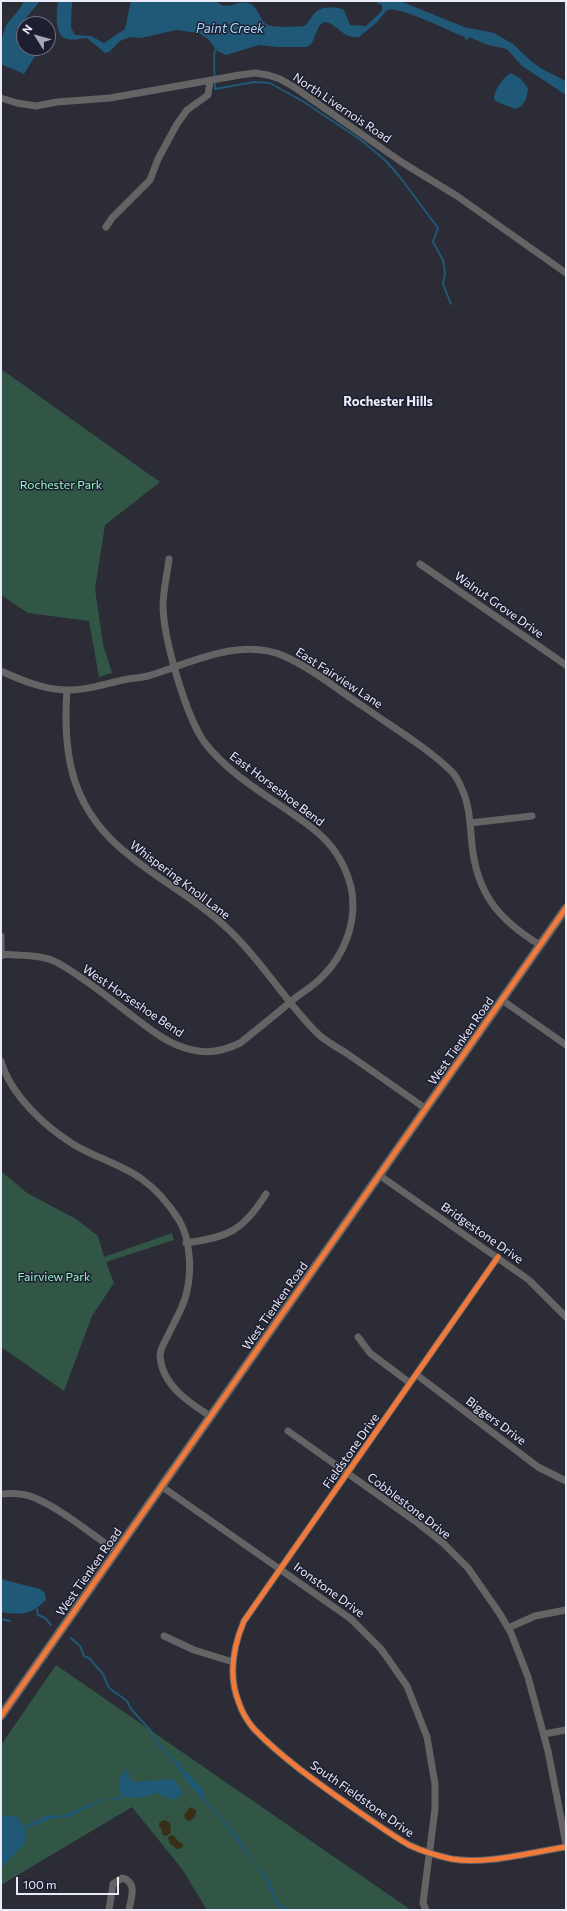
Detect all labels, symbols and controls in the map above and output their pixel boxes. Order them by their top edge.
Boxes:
north arrow [16,16,56,56]
water label: Paint Creek [196,21,264,37]
text: N [19,22,34,36]
street label: North Livernois Road [290,70,394,146]
district label: Rochester Hills [343,394,433,410]
park label: Rochester Park [20,478,102,492]
street label: Walnut Grove Drive [452,569,546,641]
street label: East Fairview Lane [293,645,385,711]
street label: East Horseshoe Bend [227,749,327,829]
street label: Whispering Knoll Lane [127,838,233,922]
street label: West Horseshoe Bend [80,962,186,1040]
street label: West Tienken Road [425,994,497,1088]
street label: Bridgestone Drive [438,1199,526,1267]
street label: West Tienken Road [239,1259,311,1353]
park label: Fairview Park [17,1270,91,1284]
street label: Biggers Drive [463,1394,529,1448]
street label: Fieldstone Drive [320,1411,382,1491]
street label: Cobblestone Drive [364,1470,454,1542]
street label: West Tienken Road [53,1525,125,1619]
street label: Ironstone Drive [291,1560,367,1620]
street label: South Fieldstone Drive [307,1758,417,1840]
scale bar [18,1869,121,1895]
text: 100 m [23,1877,57,1891]

